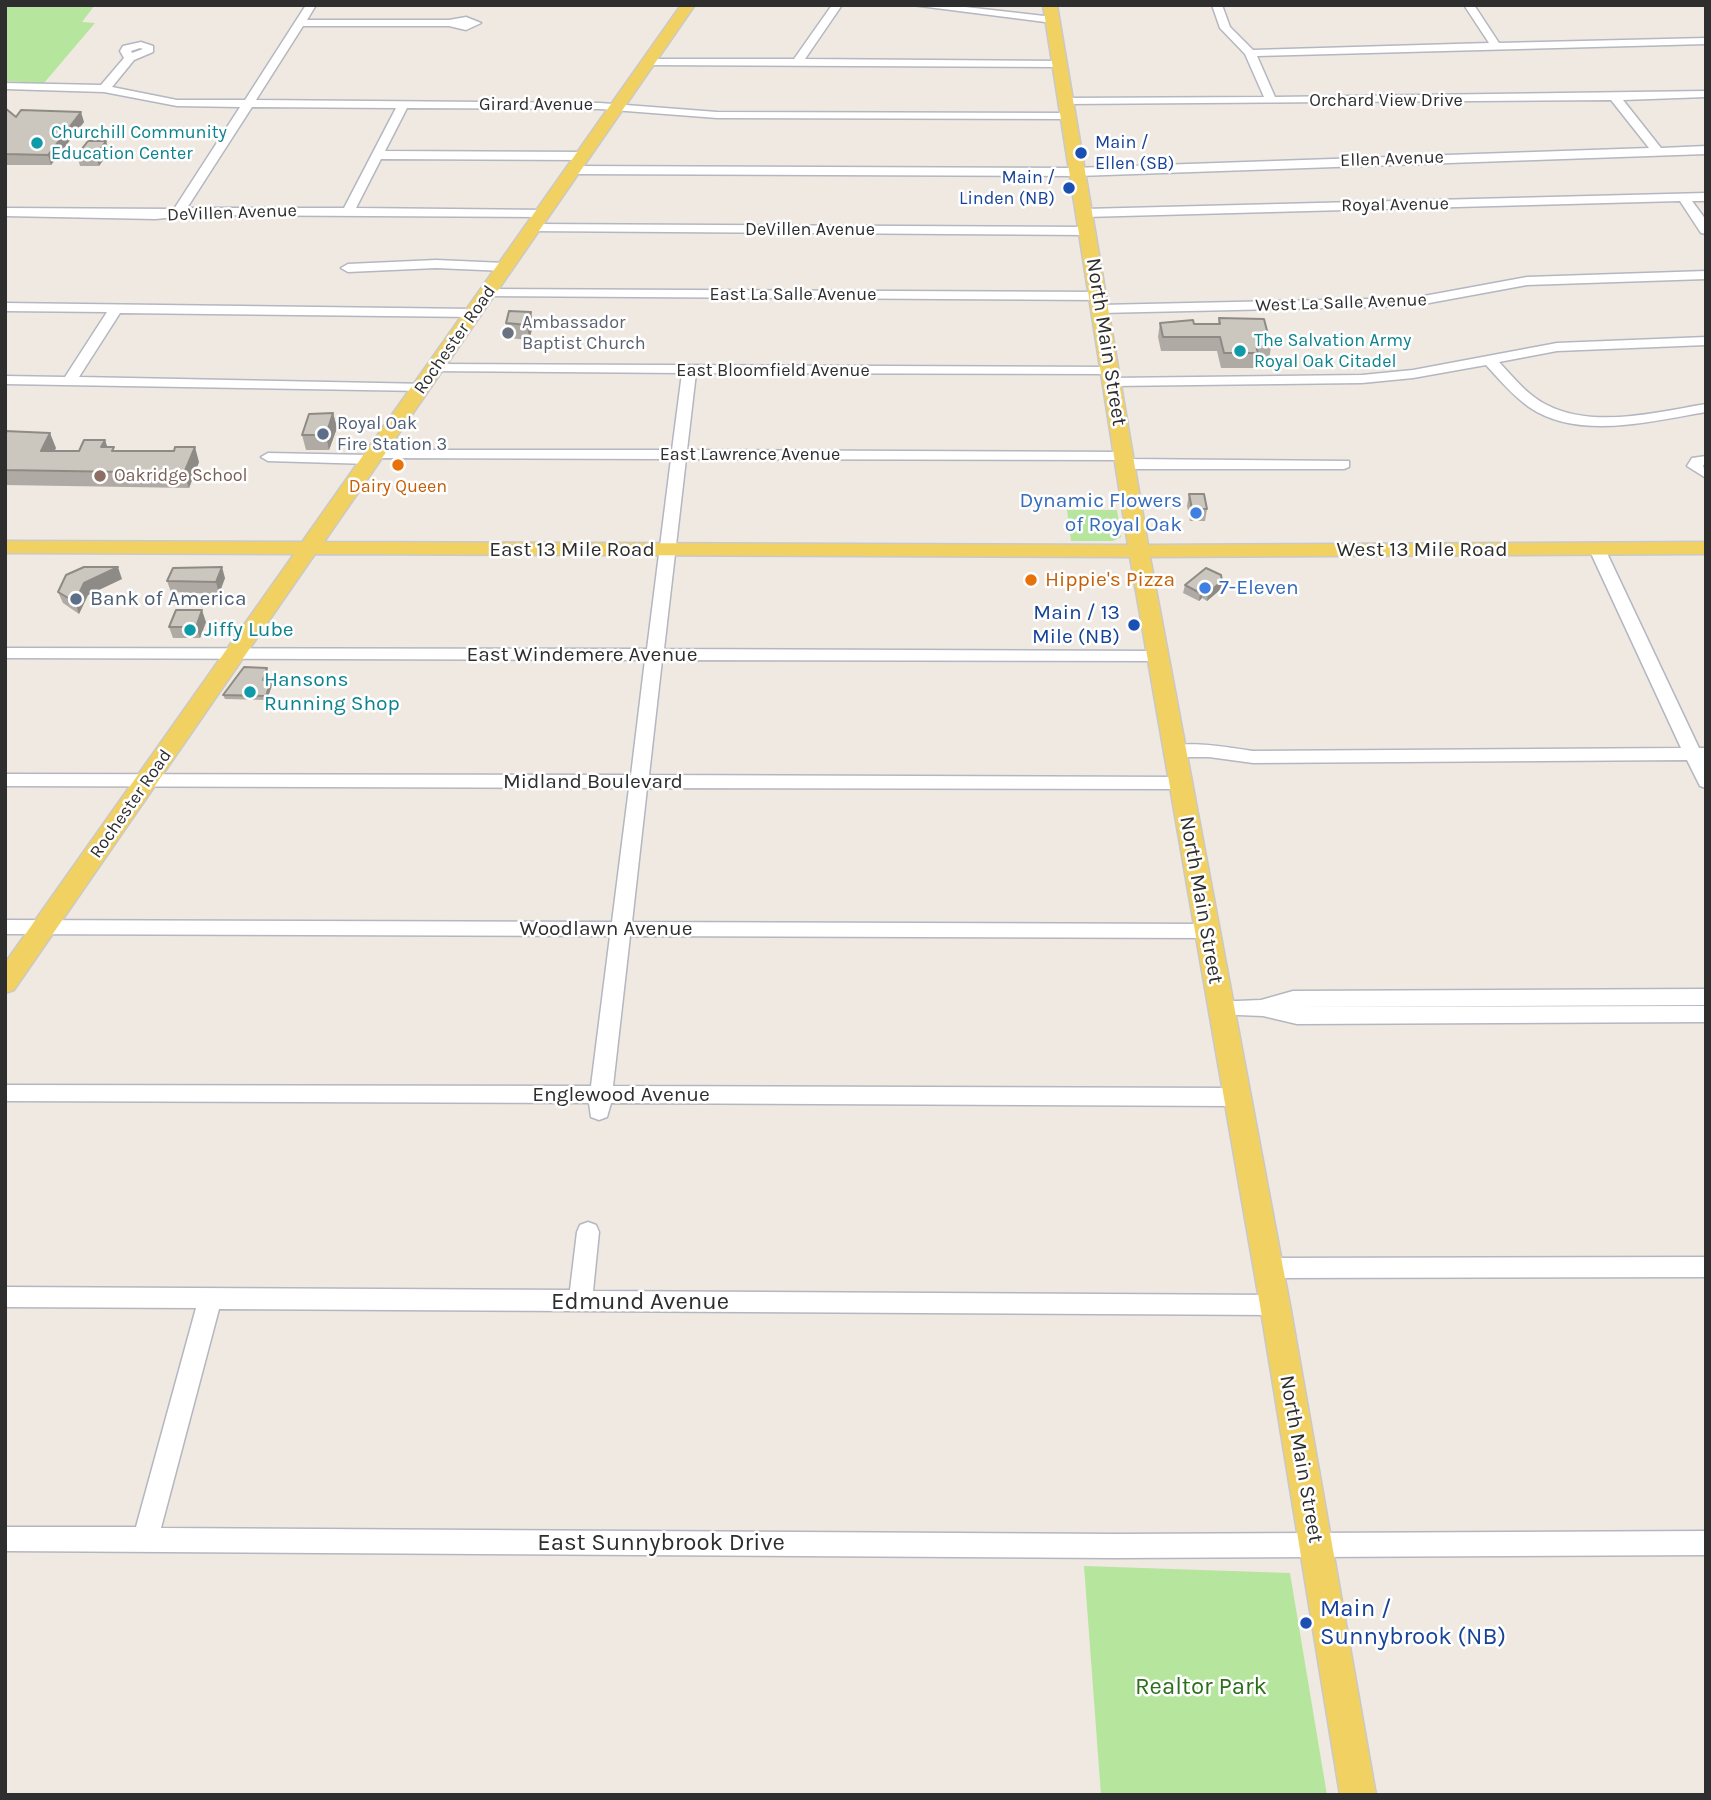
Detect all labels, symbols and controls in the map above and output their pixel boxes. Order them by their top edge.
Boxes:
street label: Orchard View Drive [1309,90,1463,112]
street label: Girard Avenue [479,94,593,116]
place label: Churchill Community Education Center [51,122,227,164]
place label: Main / Ellen (SB) [1095,132,1174,174]
marker: Churchill Community Education Center [29,135,45,151]
marker: Main / Ellen (SB) [1073,145,1089,161]
street label: Ellen Avenue [1340,146,1444,172]
place label: Main / Linden (NB) [959,167,1055,210]
marker: Main / Linden (NB) [1061,180,1077,196]
street label: Royal Avenue [1341,193,1449,217]
street label: DeVillen Avenue [167,200,297,226]
street label: DeVillen Avenue [745,219,875,241]
street label: North Main Street [1080,256,1132,428]
street label: Rochester Road [409,281,501,399]
street label: East La Salle Avenue [710,284,876,306]
street label: West La Salle Avenue [1255,289,1427,317]
place label: Ambassador Baptist Church [522,312,646,354]
marker: Ambassador Baptist Church [500,325,516,341]
place label: The Salvation Army Royal Oak Citadel [1254,330,1411,372]
marker: The Salvation Army Royal Oak Citadel [1232,343,1248,359]
street label: East Bloomfield Avenue [676,360,870,382]
place label: Royal Oak Fire Station 3 [337,413,447,456]
marker: Royal Oak Fire Station 3 [315,426,331,442]
street label: East Lawrence Avenue [660,444,840,466]
marker: Dairy Queen [390,457,406,473]
place label: Oakridge School [114,465,248,487]
marker: Oakridge School [92,468,108,484]
place label: Dairy Queen [349,476,447,498]
place label: Dynamic Flowers of Royal Oak [1019,488,1182,538]
marker: Dynamic Flowers of Royal Oak [1188,505,1204,521]
street label: East 13 Mile Road [489,537,655,563]
street label: West 13 Mile Road [1336,537,1508,563]
place label: Hippie's Pizza [1045,567,1175,593]
marker: Hippie's Pizza [1023,572,1039,588]
place label: 7-Eleven [1219,575,1299,601]
marker: 7-Eleven [1197,580,1213,596]
place label: Bank of America [90,586,247,612]
marker: Bank of America [68,591,84,607]
place label: Main / 13 Mile (NB) [1032,600,1120,650]
place label: Jiffy Lube [204,617,294,643]
marker: Main / 13 Mile (NB) [1126,617,1142,633]
marker: Jiffy Lube [182,622,198,638]
street label: East Windemere Avenue [466,642,698,668]
place label: Hansons Running Shop [264,667,400,717]
marker: Hansons Running Shop [242,684,258,700]
street label: Rochester Road [85,745,177,863]
street label: Midland Boulevard [503,769,683,795]
street label: North Main Street [1174,814,1228,986]
street label: Woodlawn Avenue [520,916,692,942]
street label: Englewood Avenue [532,1082,710,1108]
street label: Edmund Avenue [551,1288,729,1316]
street label: North Main Street [1274,1373,1328,1545]
street label: East Sunnybrook Drive [537,1529,785,1557]
place label: Main / Sunnybrook (NB) [1320,1595,1506,1651]
marker: Main / Sunnybrook (NB) [1298,1615,1314,1631]
park label: Realtor Park [1135,1673,1267,1701]

